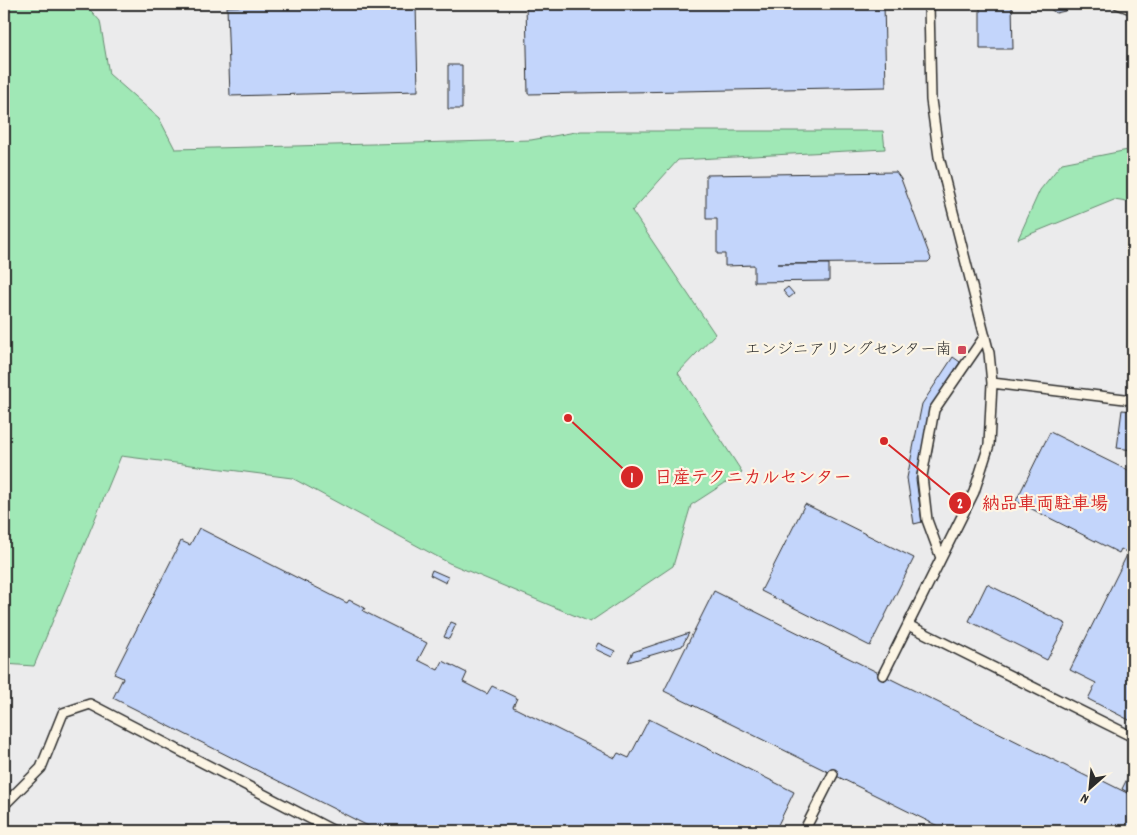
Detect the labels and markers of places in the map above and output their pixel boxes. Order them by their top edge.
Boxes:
place label: エンジニアリングセンター南 [745,339,952,362]
marker: エンジニアリングセンター南 [956,344,968,356]
callout: 日産テクニカルセンター [619,461,862,494]
callout: 納品車両駐車場 [947,486,1118,519]

